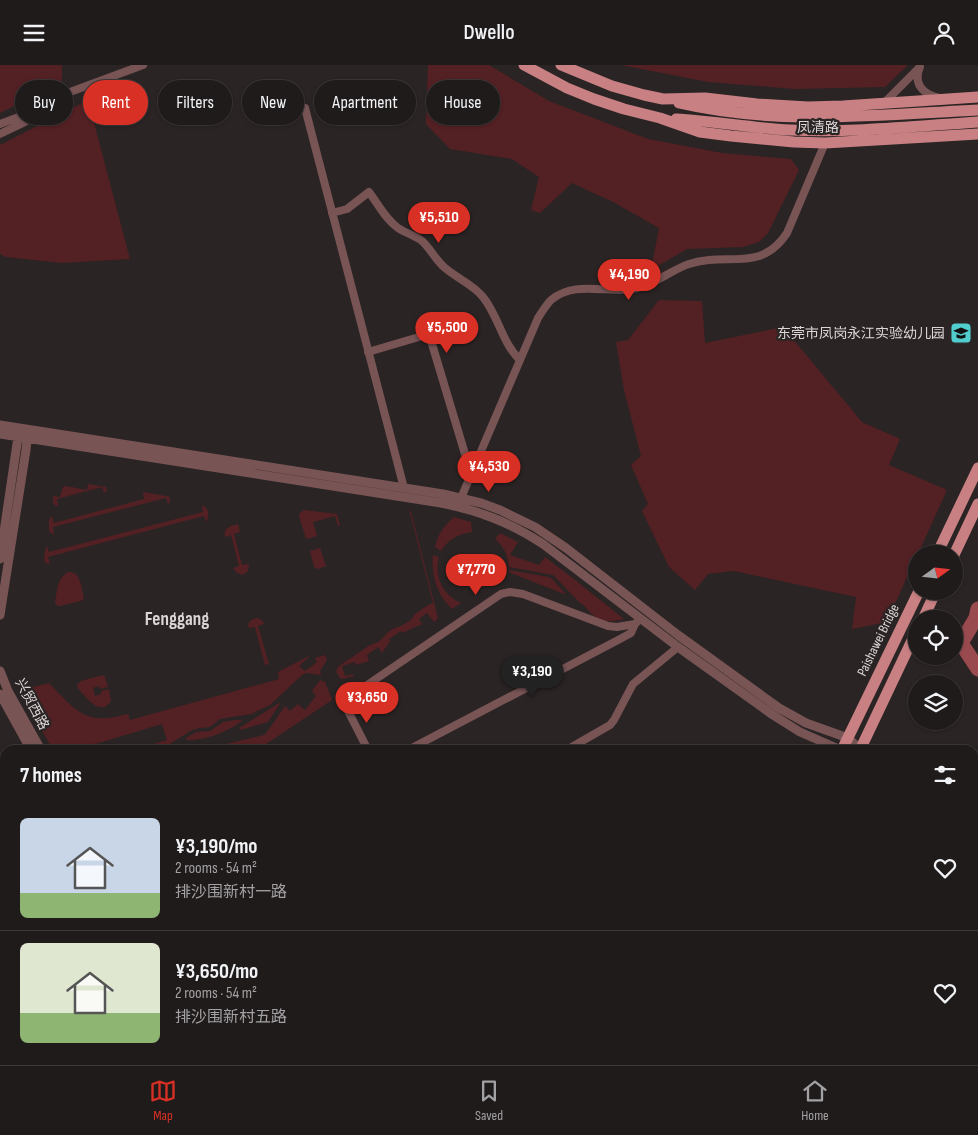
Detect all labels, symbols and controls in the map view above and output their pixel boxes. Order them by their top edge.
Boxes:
icon: menu [20,19,48,47]
text: Dwello [463,19,515,46]
icon: person [930,19,958,47]
chip: Buy [15,80,73,125]
chip: Rent [83,80,148,125]
chip: Filters [158,80,232,125]
chip: New [242,80,304,125]
chip: Apartment [314,80,416,125]
chip: House [426,80,500,125]
street label: 凤清路 [797,119,839,136]
pin: ¥5,510 [398,201,480,244]
text: ¥5,510 [419,208,459,227]
pin: ¥4,190 [588,259,670,301]
text: ¥4,190 [609,265,649,284]
pin: ¥5,500 [406,311,488,354]
text: ¥5,500 [426,318,468,337]
school or university icon: 东莞市凤岗永江实验幼儿园 [949,321,973,345]
place label: 东莞市凤岗永江实验幼儿园 [777,325,945,342]
pin: ¥4,530 [448,451,530,493]
text: ¥4,530 [468,457,510,476]
north arrow [908,545,962,600]
map controls [908,545,963,730]
pin: ¥7,770 [435,553,517,596]
text: ¥7,770 [457,560,495,579]
street label: Paishawei Bridge [853,601,903,679]
district label: Fenggang [145,608,209,631]
button: locate [908,610,963,665]
pin: ¥3,190 [491,655,573,698]
text: ¥3,190 [512,662,552,681]
street label: 兴贸西路 [11,675,53,733]
button: layers [908,675,963,730]
pin: ¥3,650 [326,681,408,724]
text: ¥3,650 [346,688,388,707]
icon: filters [931,761,959,789]
text: 7 homes [20,763,82,788]
text: ¥3,190/mo [175,834,258,859]
icon: home [60,838,120,898]
icon: heart [931,854,959,882]
text: 2 rooms · 54 m² [175,859,257,878]
text: 排沙围新村一路 [175,883,287,902]
text: ¥3,650/mo [175,959,258,984]
icon: home [60,963,120,1023]
icon: heart [931,979,959,1007]
text: 2 rooms · 54 m² [175,984,257,1003]
text: 排沙围新村五路 [175,1008,287,1027]
tab: Map [149,1077,177,1124]
tab: Saved [475,1077,503,1124]
tab: Home [801,1077,829,1124]

